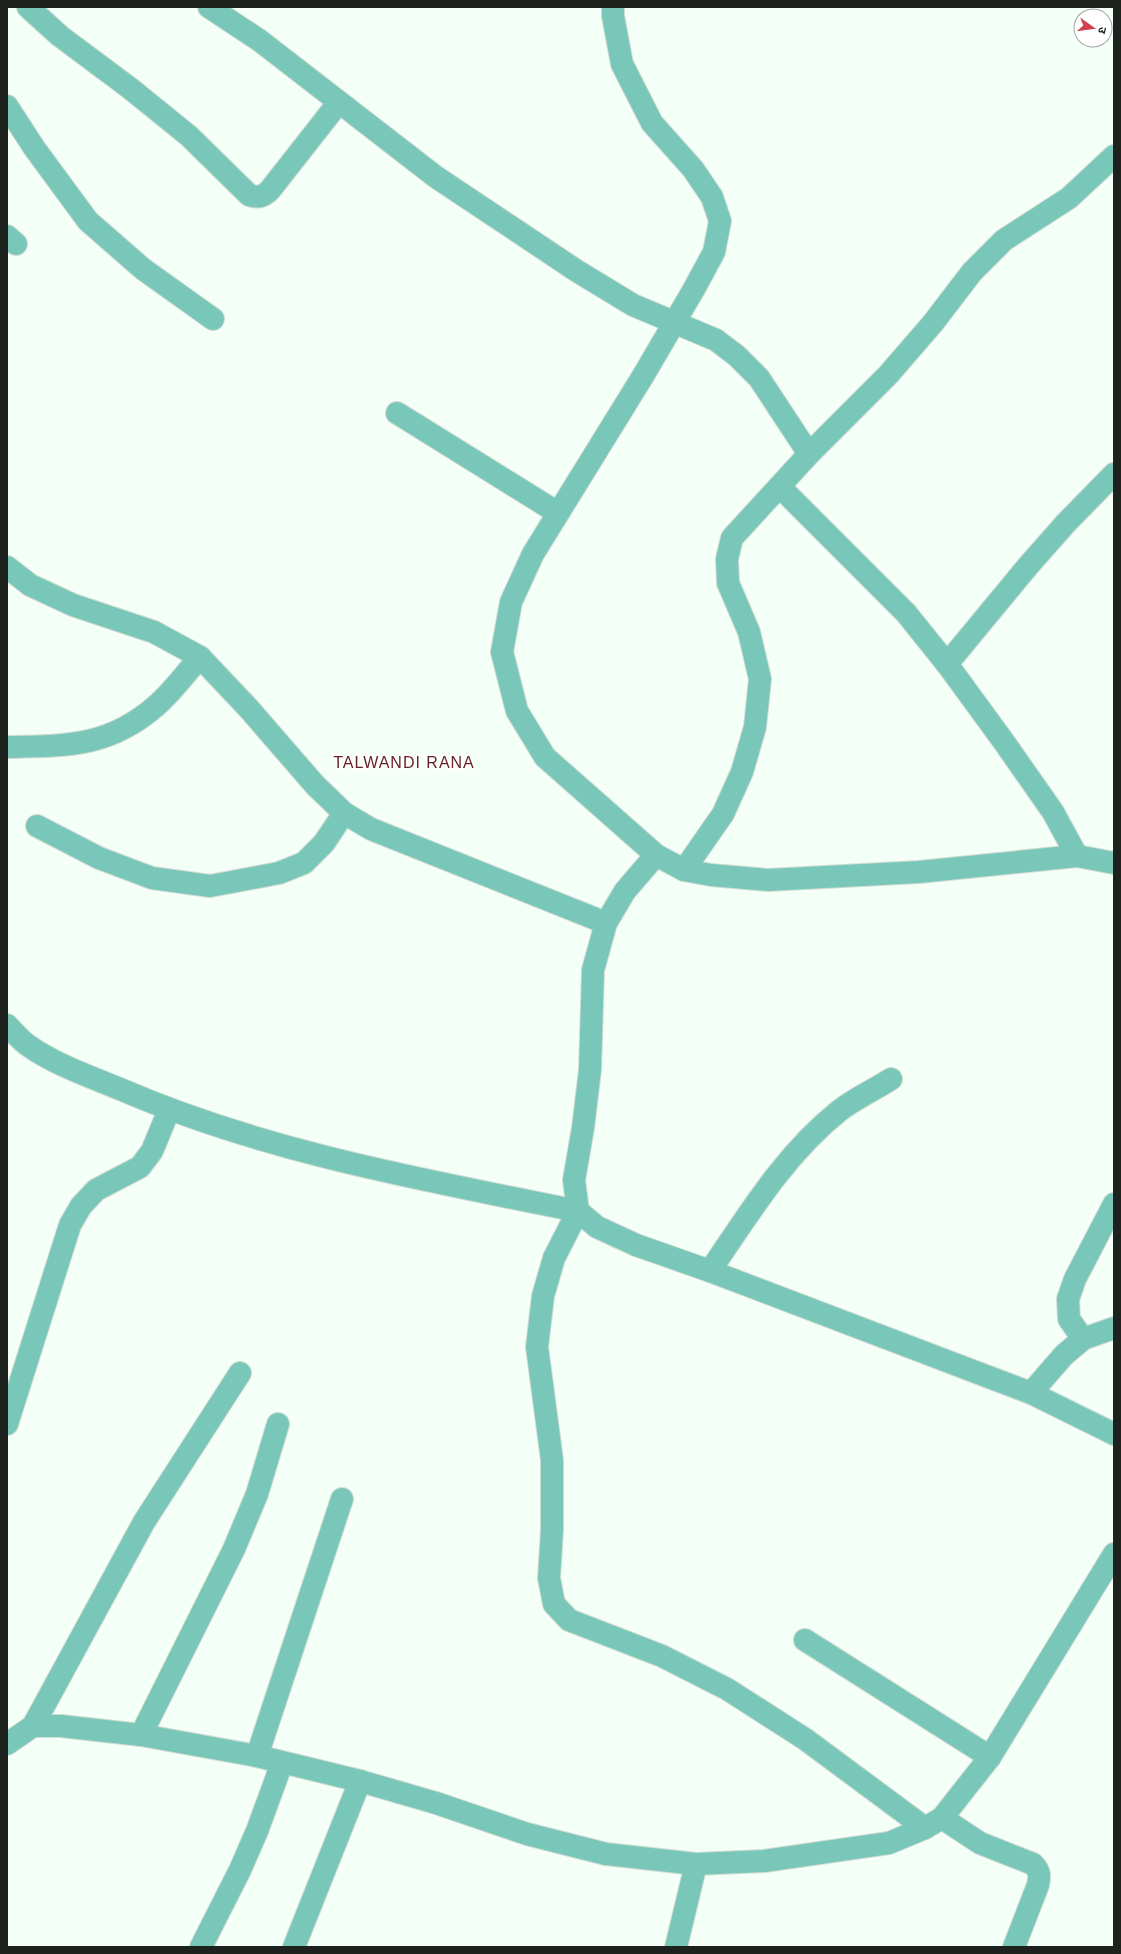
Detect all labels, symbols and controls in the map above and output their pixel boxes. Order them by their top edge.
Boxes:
north arrow [1073,8,1113,48]
text: उ [1096,26,1109,36]
district label: TALWANDI RANA [333,754,475,771]

